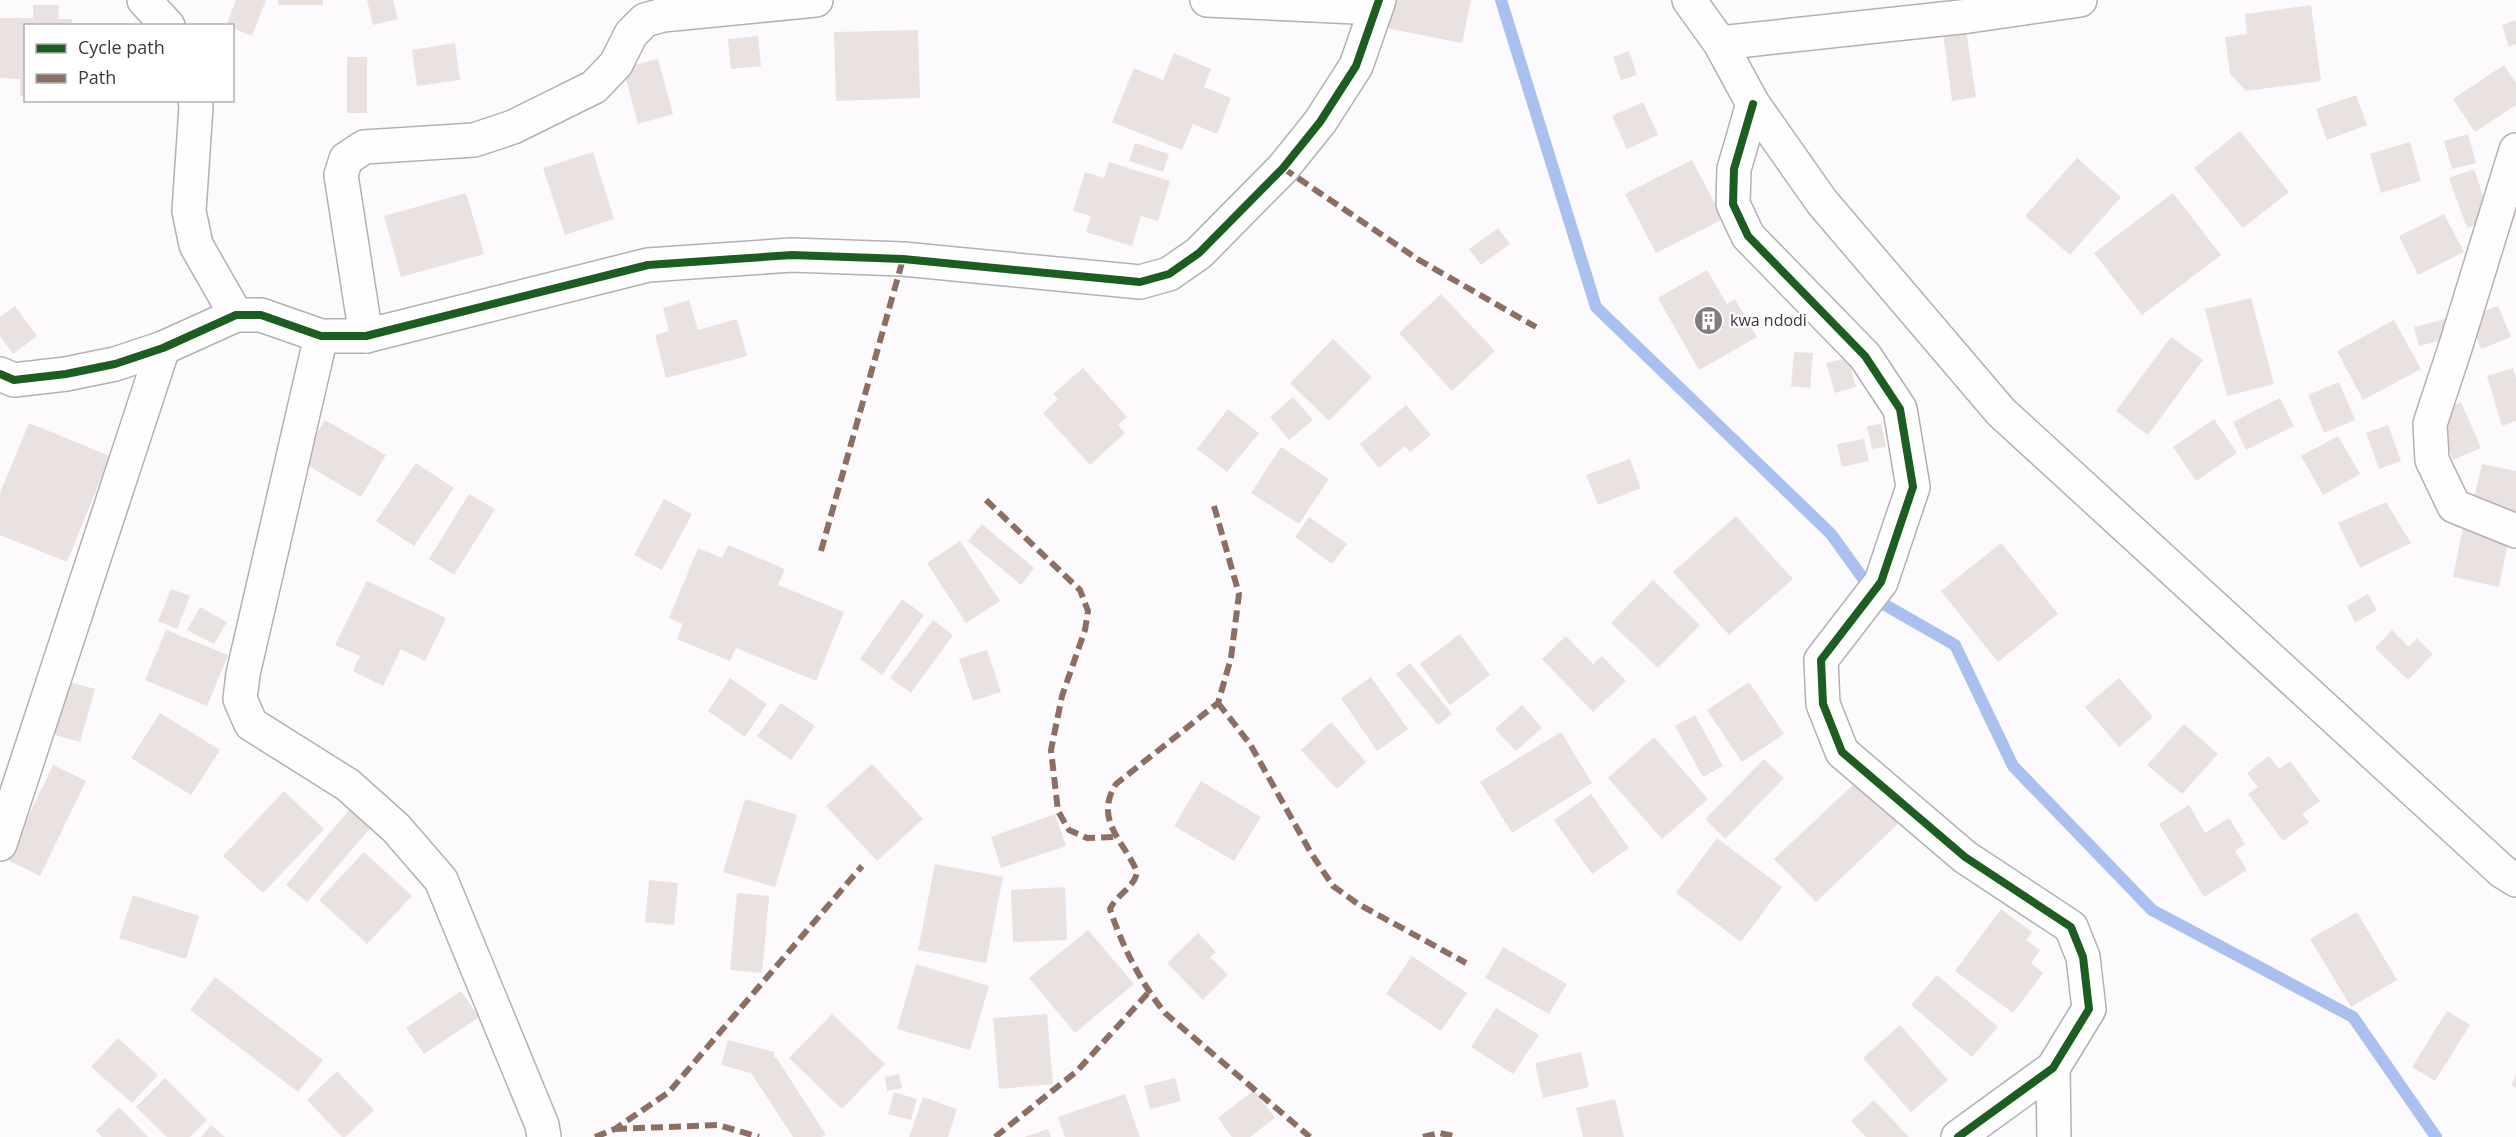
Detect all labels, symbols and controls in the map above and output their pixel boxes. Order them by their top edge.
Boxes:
legend [24,24,234,102]
text: Cycle path [78,35,165,59]
text: Path [78,65,116,89]
building icon: kwa ndodi [1693,304,1725,336]
place label: kwa ndodi [1730,309,1807,331]

